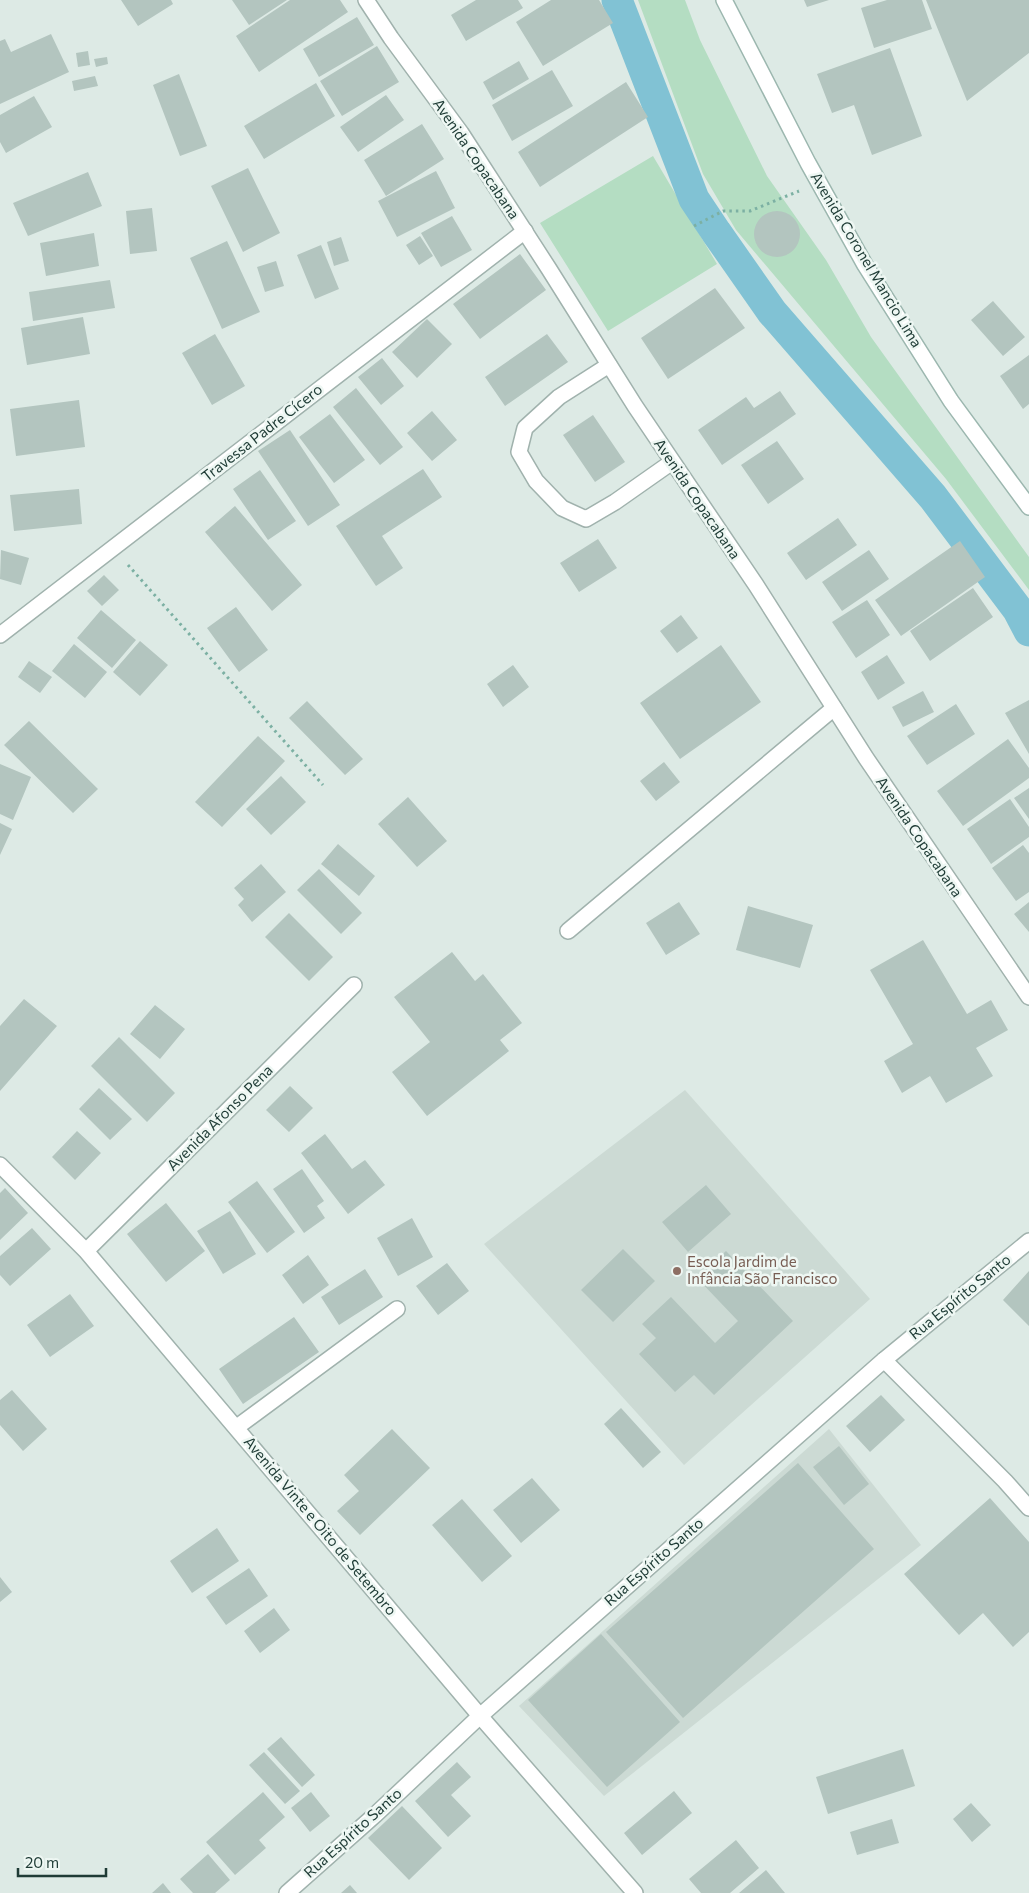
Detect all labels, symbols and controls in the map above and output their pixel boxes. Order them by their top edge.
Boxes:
street label: Avenida Copacabana [430,95,524,222]
street label: Avenida Coronel Mancio Lima [807,169,926,350]
street label: Travessa Padre Cícero [197,379,325,485]
street label: Avenida Copacabana [651,435,745,562]
street label: Avenida Copacabana [873,773,967,900]
street label: Avenida Afonso Pena [163,1061,276,1174]
street label: Rua Espírito Santo [905,1250,1014,1343]
place label: Escola Jardim de Infância São Francisco [687,1252,838,1287]
marker: Escola Jardim de Infância São Francisco [671,1265,683,1277]
street label: Avenida Vinte e Oito de Setembro [241,1432,401,1618]
street label: Rua Espírito Santo [600,1513,707,1609]
street label: Rua Espírito Santo [300,1784,405,1881]
scale bar [18,1846,105,1878]
text: 20 m [25,1853,59,1871]

